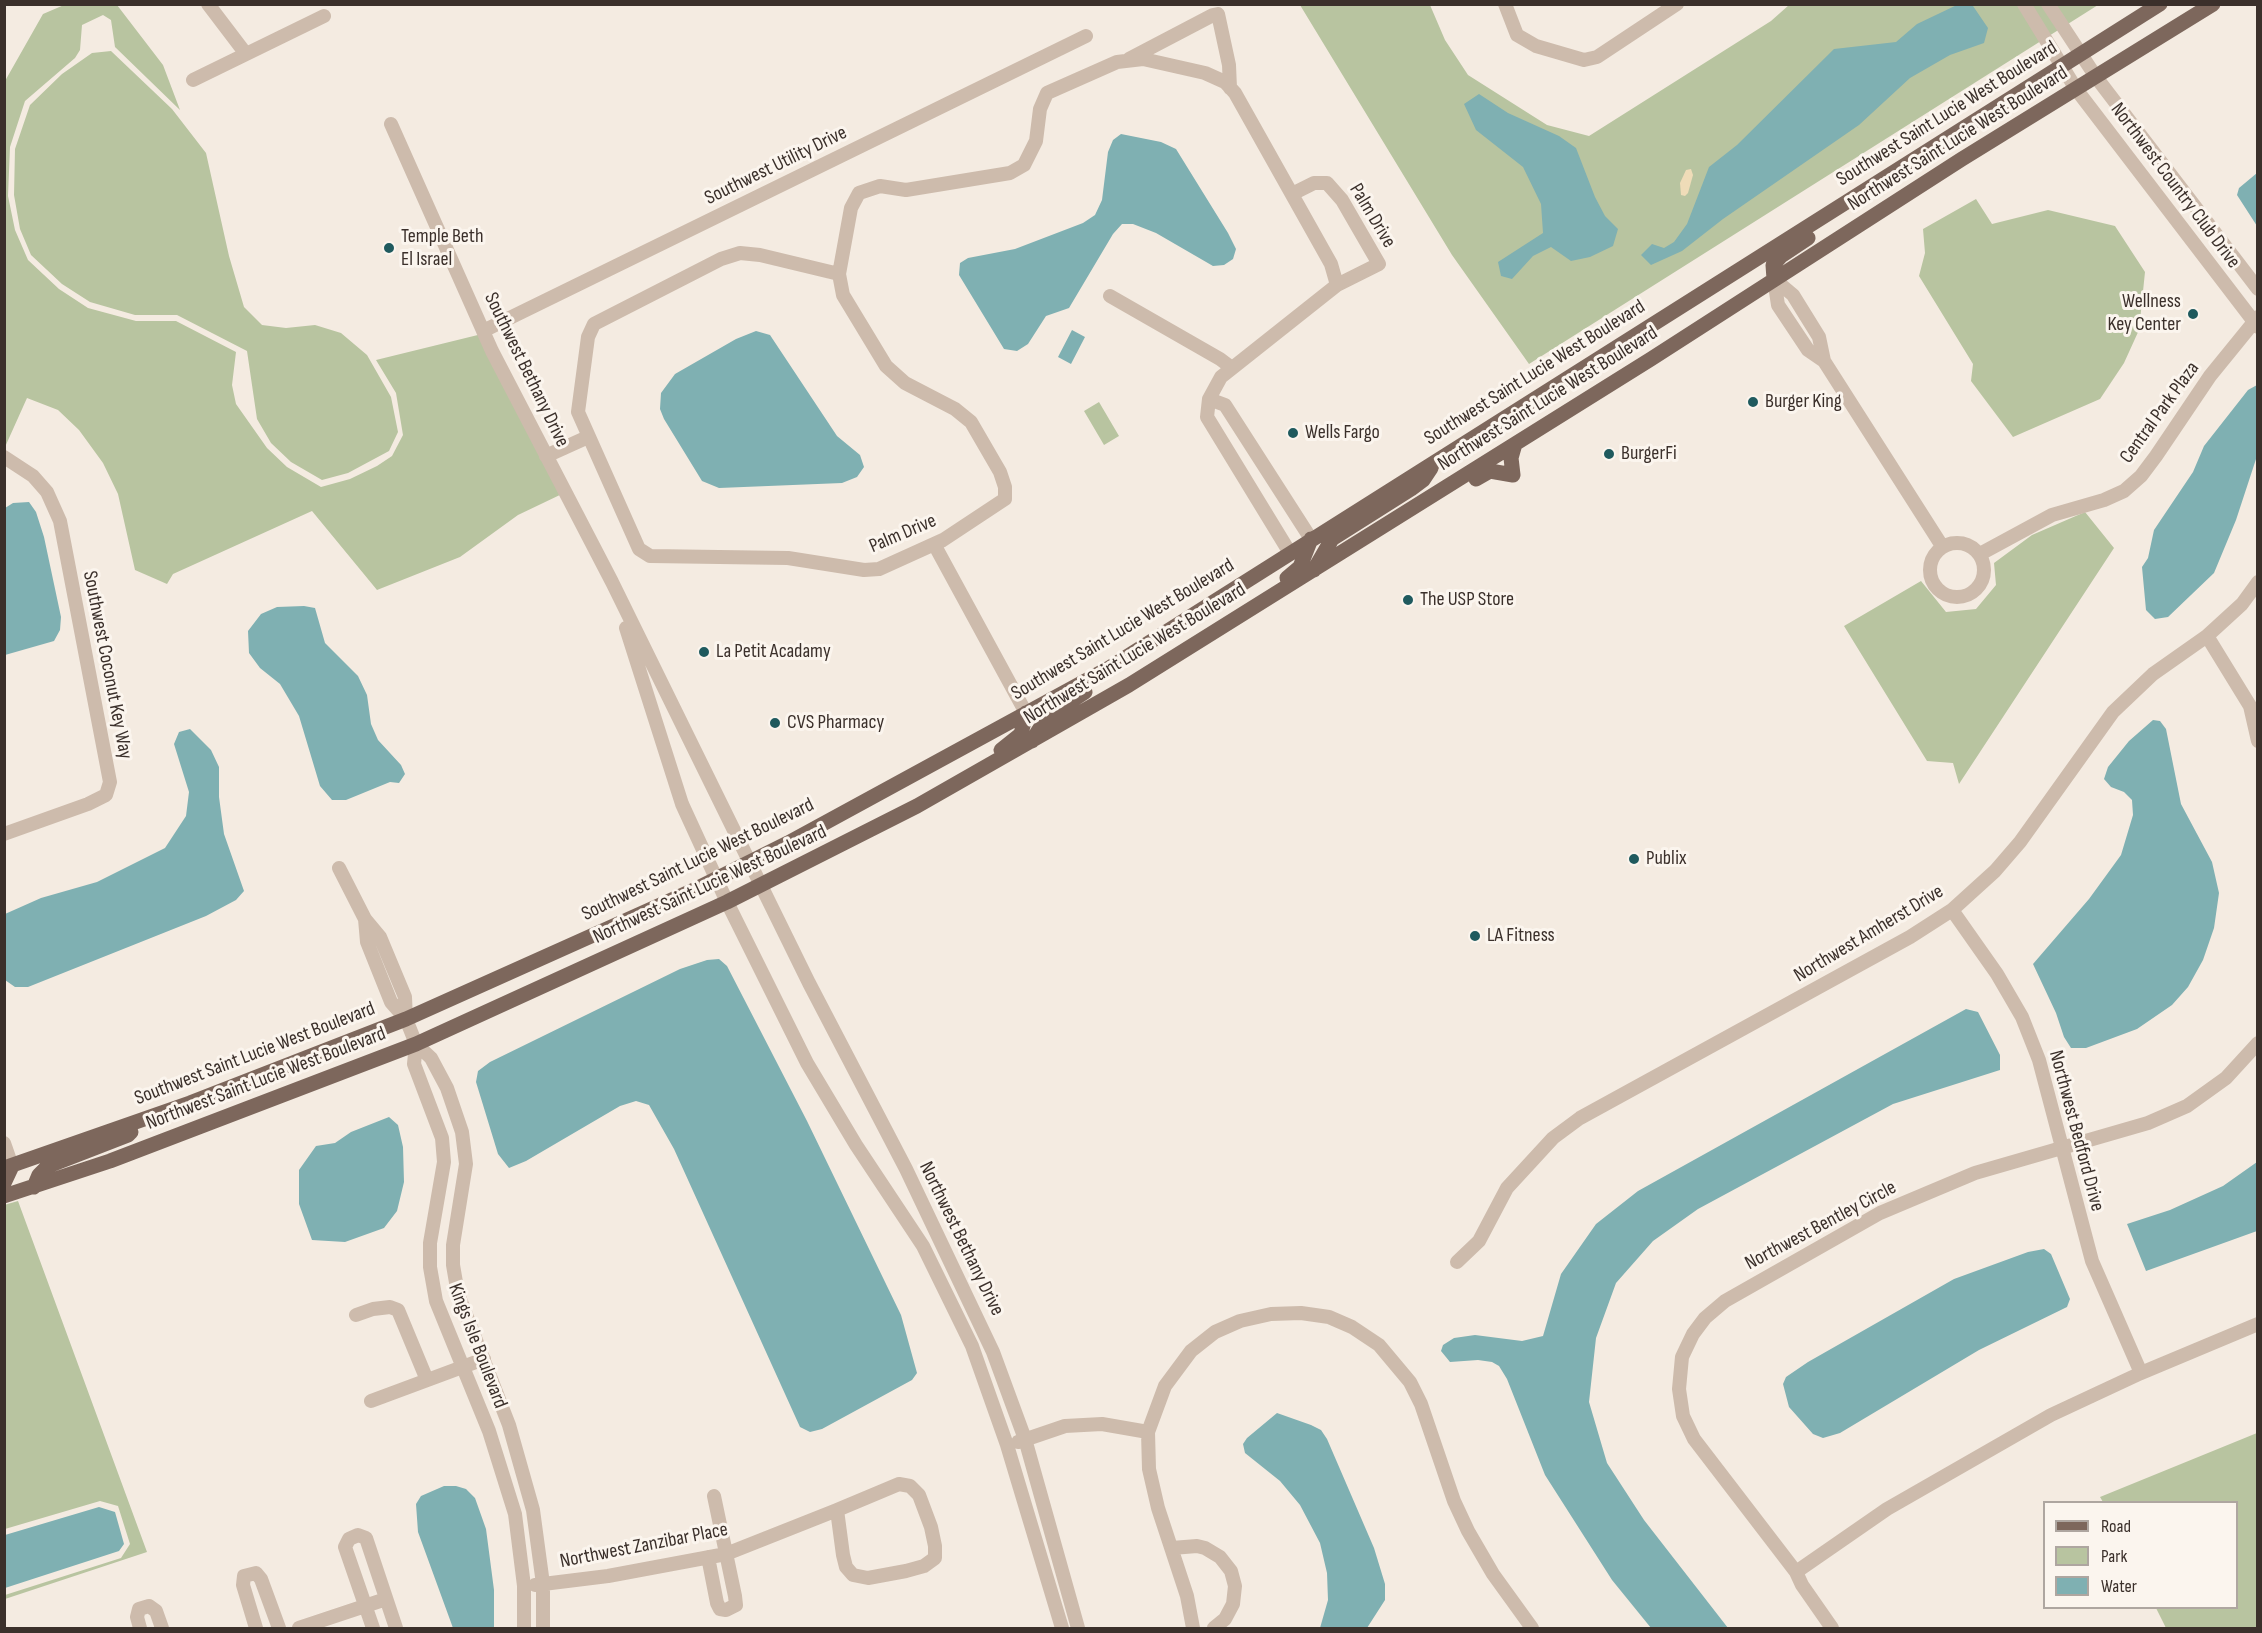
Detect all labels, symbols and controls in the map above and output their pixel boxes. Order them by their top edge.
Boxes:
street label: Southwest Saint Lucie West Boulevard [1832,36,2062,192]
street label: Northwest Saint Lucie West Boulevard [1844,61,2072,217]
street label: Northwest Country Club Drive [2105,99,2245,273]
street label: Southwest Utility Drive [701,121,851,211]
street label: Palm Drive [1344,180,1400,252]
place label: Temple Beth El Israel [401,225,483,272]
marker: Temple Beth El Israel [382,241,396,255]
street label: Southwest Bethany Drive [478,289,574,451]
place label: Wellness Key Center [2108,290,2181,337]
street label: Southwest Saint Lucie West Boulevard [1420,295,1650,451]
marker: Wellness Key Center [2186,307,2200,321]
street label: Northwest Saint Lucie West Boulevard [1434,321,1662,477]
street label: Central Park Plaza [2115,358,2205,468]
place label: Burger King [1765,390,1842,414]
marker: Burger King [1746,395,1760,409]
place label: Wells Fargo [1305,421,1380,445]
marker: Wells Fargo [1286,426,1300,440]
place label: BurgerFi [1621,442,1677,466]
marker: BurgerFi [1602,447,1616,461]
street label: Palm Drive [866,509,940,559]
street label: Southwest Saint Lucie West Boulevard [1007,554,1239,706]
street label: Southwest Coconut Key Way [77,569,137,761]
street label: Northwest Saint Lucie West Boulevard [1020,578,1250,730]
place label: The USP Store [1420,588,1514,612]
marker: The USP Store [1401,593,1415,607]
place label: La Petit Acadamy [716,640,831,664]
marker: La Petit Acadamy [697,645,711,659]
place label: CVS Pharmacy [787,711,884,735]
marker: CVS Pharmacy [768,716,782,730]
street label: Southwest Saint Lucie West Boulevard [578,793,818,927]
street label: Northwest Saint Lucie West Boulevard [590,820,830,950]
place label: Publix [1646,847,1686,871]
marker: Publix [1627,852,1641,866]
street label: Northwest Amherst Drive [1790,880,1948,988]
place label: LA Fitness [1487,924,1555,948]
marker: LA Fitness [1468,929,1482,943]
street label: Southwest Saint Lucie West Boulevard [131,997,379,1111]
street label: Northwest Saint Lucie West Boulevard [143,1022,389,1136]
street label: Northwest Bedford Drive [2043,1048,2109,1214]
street label: Northwest Bethany Drive [913,1158,1009,1320]
street label: Northwest Bentley Circle [1741,1176,1901,1276]
street label: Kings Isle Boulevard [442,1280,512,1412]
legend [2043,1501,2238,1609]
text: Road [2101,1516,2131,1537]
street label: Northwest Zanzibar Place [558,1518,730,1574]
text: Park [2101,1546,2127,1567]
text: Water [2101,1576,2137,1597]

